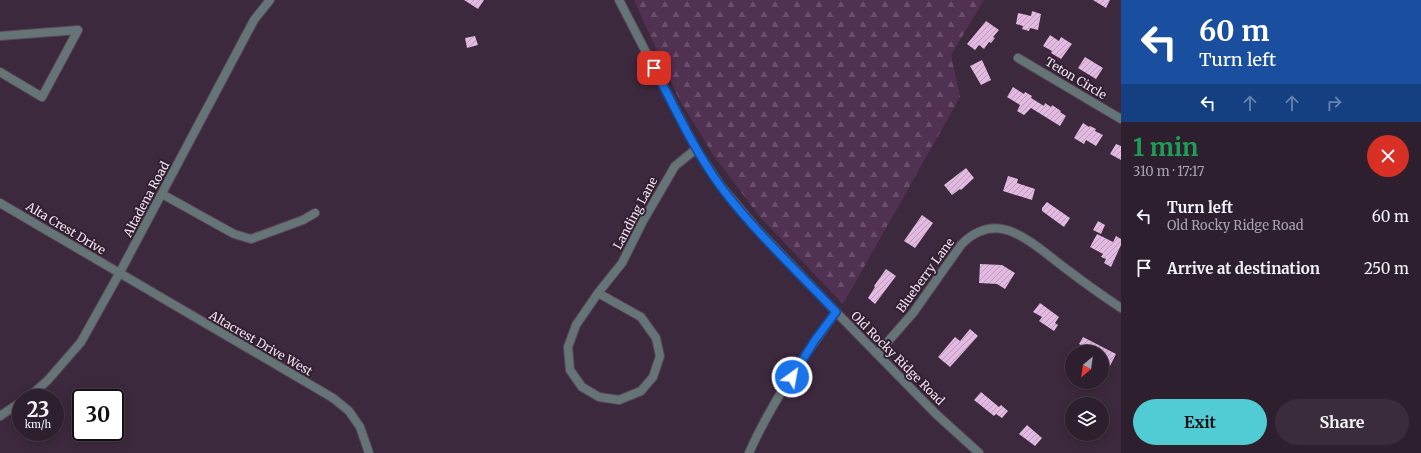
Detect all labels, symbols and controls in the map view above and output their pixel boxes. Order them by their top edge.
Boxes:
text: 60 m [1199,13,1269,49]
icon: left [1133,16,1185,68]
text: Turn left [1199,48,1276,71]
pin [637,51,671,85]
street label: Teton Circle [1043,54,1109,102]
icon: arrive [643,57,665,79]
icon: left [1197,92,1219,114]
icon: ahead [1239,92,1261,114]
icon: ahead [1281,92,1303,114]
icon: right [1323,92,1345,114]
text: 1 min [1133,132,1198,163]
button: close [1367,135,1409,177]
street label: Altadena Road [119,159,172,240]
text: 310 m · 17:17 [1133,163,1204,180]
street label: Landing Lane [610,174,660,252]
street label: Alta Crest Drive [23,198,108,258]
text: Turn left [1167,198,1233,217]
icon: left [1133,205,1155,227]
text: 60 m [1372,207,1409,226]
text: Old Rocky Ridge Road [1167,217,1304,234]
street label: Blueberry Lane [893,235,957,315]
icon: arrive [1133,257,1155,279]
text: Arrive at destination [1167,259,1320,278]
text: 250 m [1364,259,1409,278]
street label: Altacrest Drive West [206,307,316,379]
street label: Old Rocky Ridge Road [848,308,948,408]
north arrow [1065,345,1109,389]
map controls [1065,345,1109,441]
position arrow [771,356,813,398]
speed limit sign: 30 [72,389,124,441]
text: 23 [27,397,49,422]
button: layers [1065,397,1109,441]
button: Exit [1133,399,1267,445]
button: Share [1275,399,1409,445]
text: km/h [25,418,51,431]

